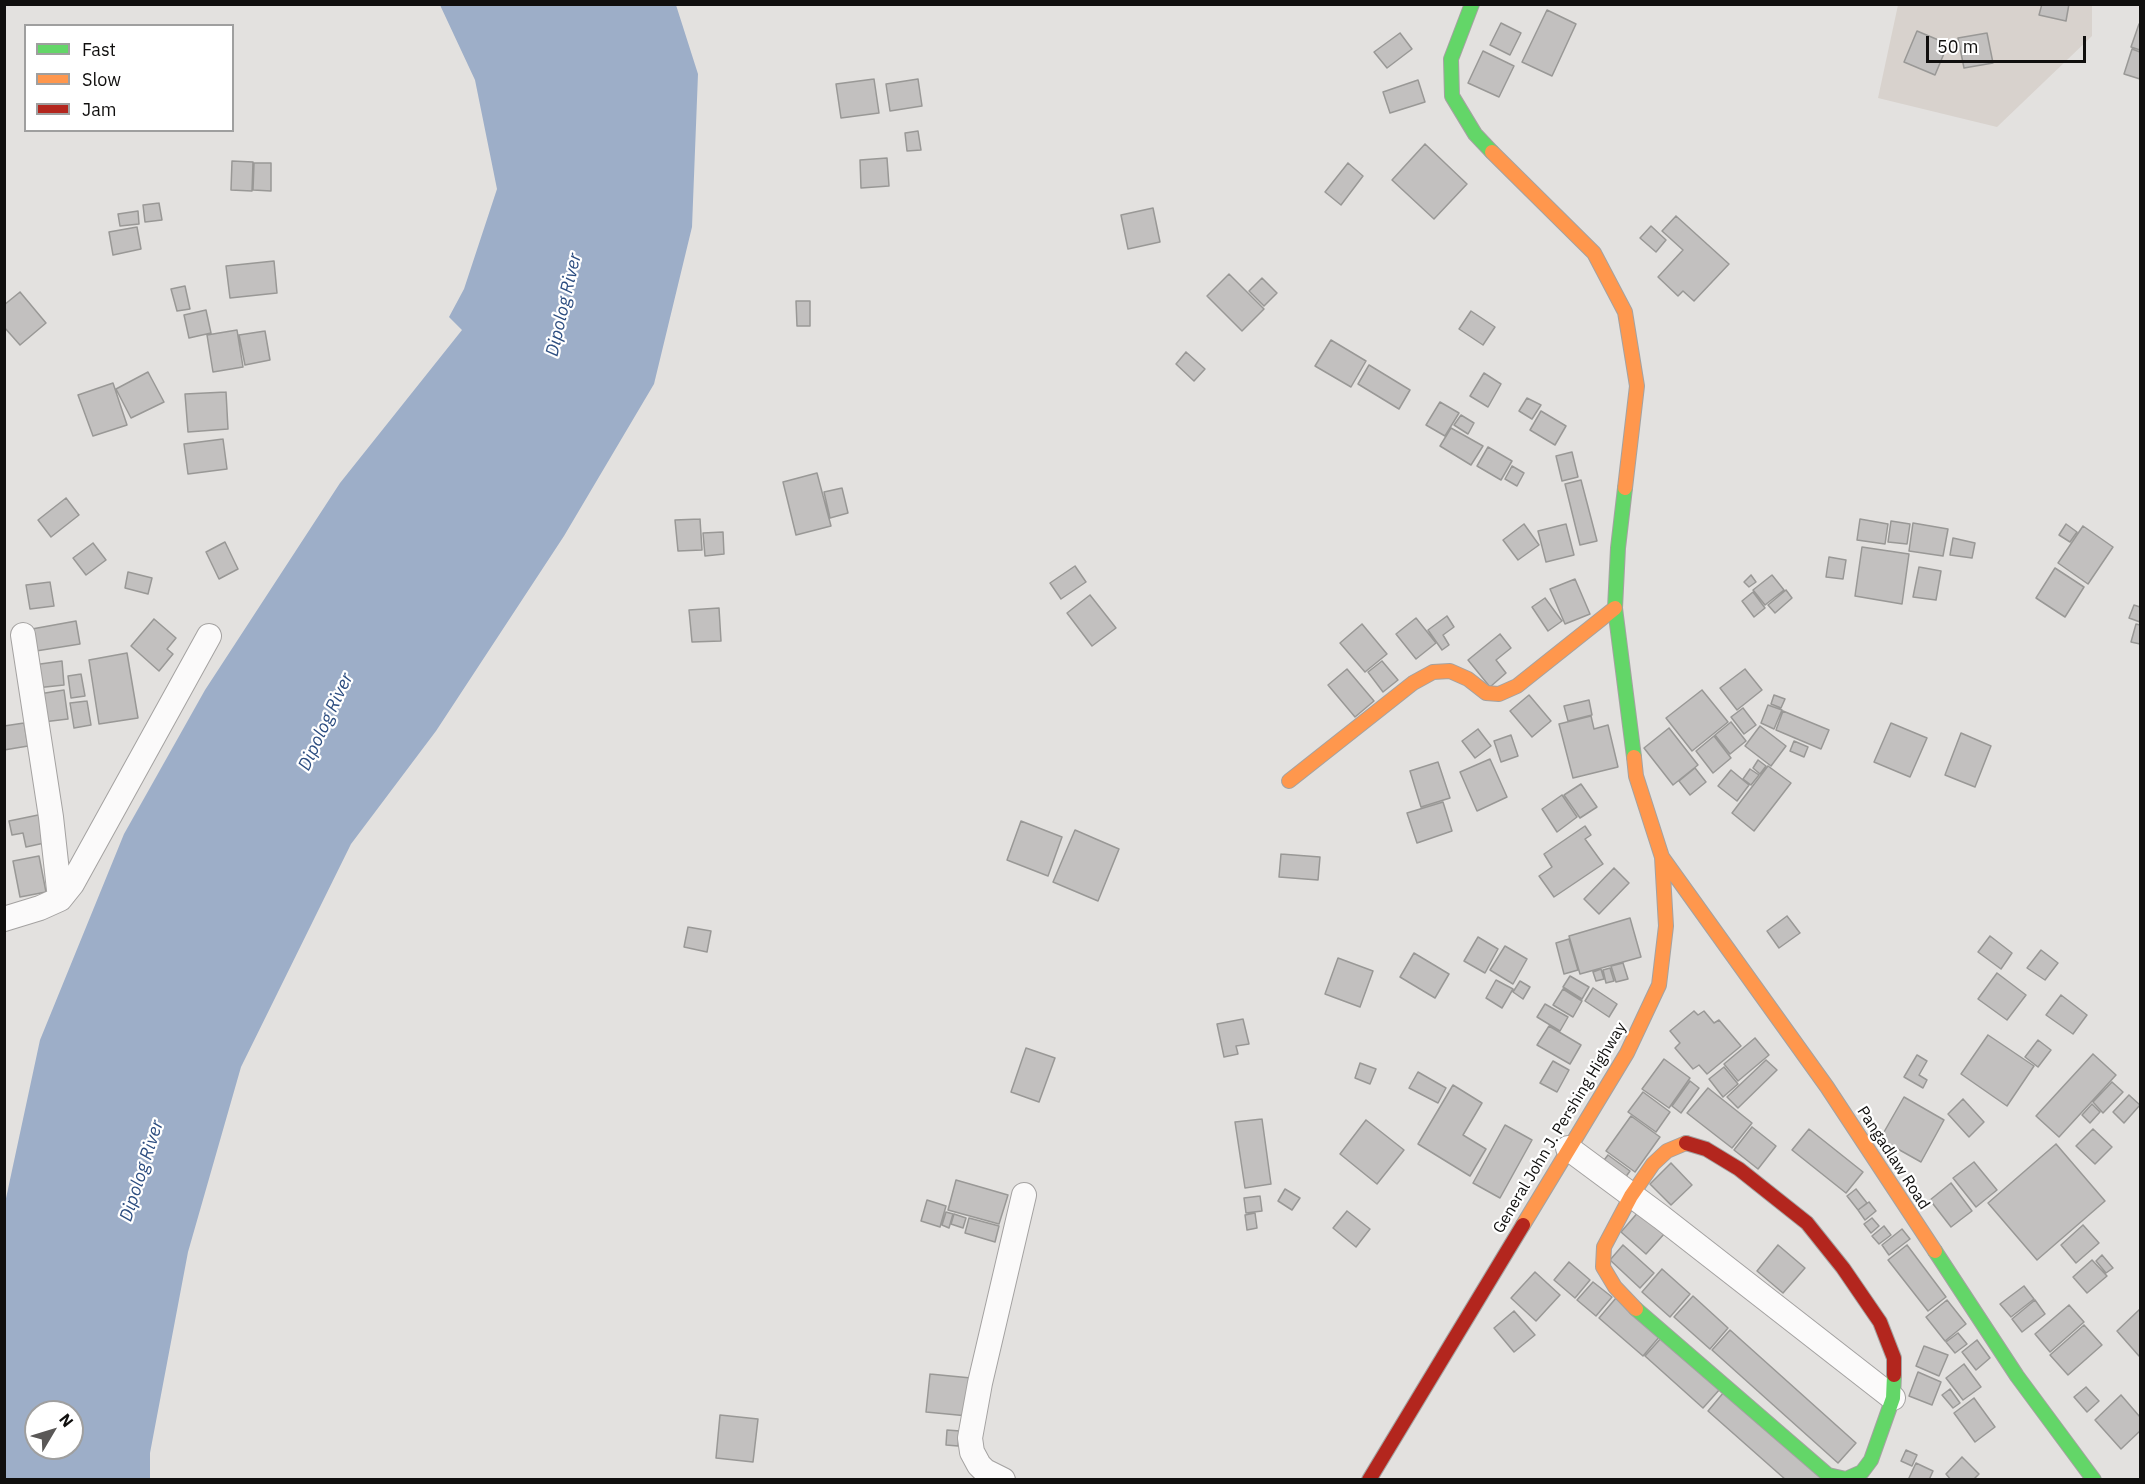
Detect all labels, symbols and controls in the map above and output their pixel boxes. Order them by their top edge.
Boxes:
legend [24,24,234,132]
scale bar [1929,24,2090,62]
text: 50 m [1937,35,1979,58]
text: Fast [82,38,116,61]
text: Slow [82,68,121,91]
text: Jam [82,98,117,121]
water label: Dipolog River [542,251,586,359]
water label: Dipolog River [294,670,358,774]
street label: General John J. Pershing Highway [1489,1019,1631,1237]
street label: Pangadlaw Road [1853,1103,1933,1213]
water label: Dipolog River [115,1118,169,1224]
north arrow [24,1400,84,1460]
text: N [55,1409,78,1431]

